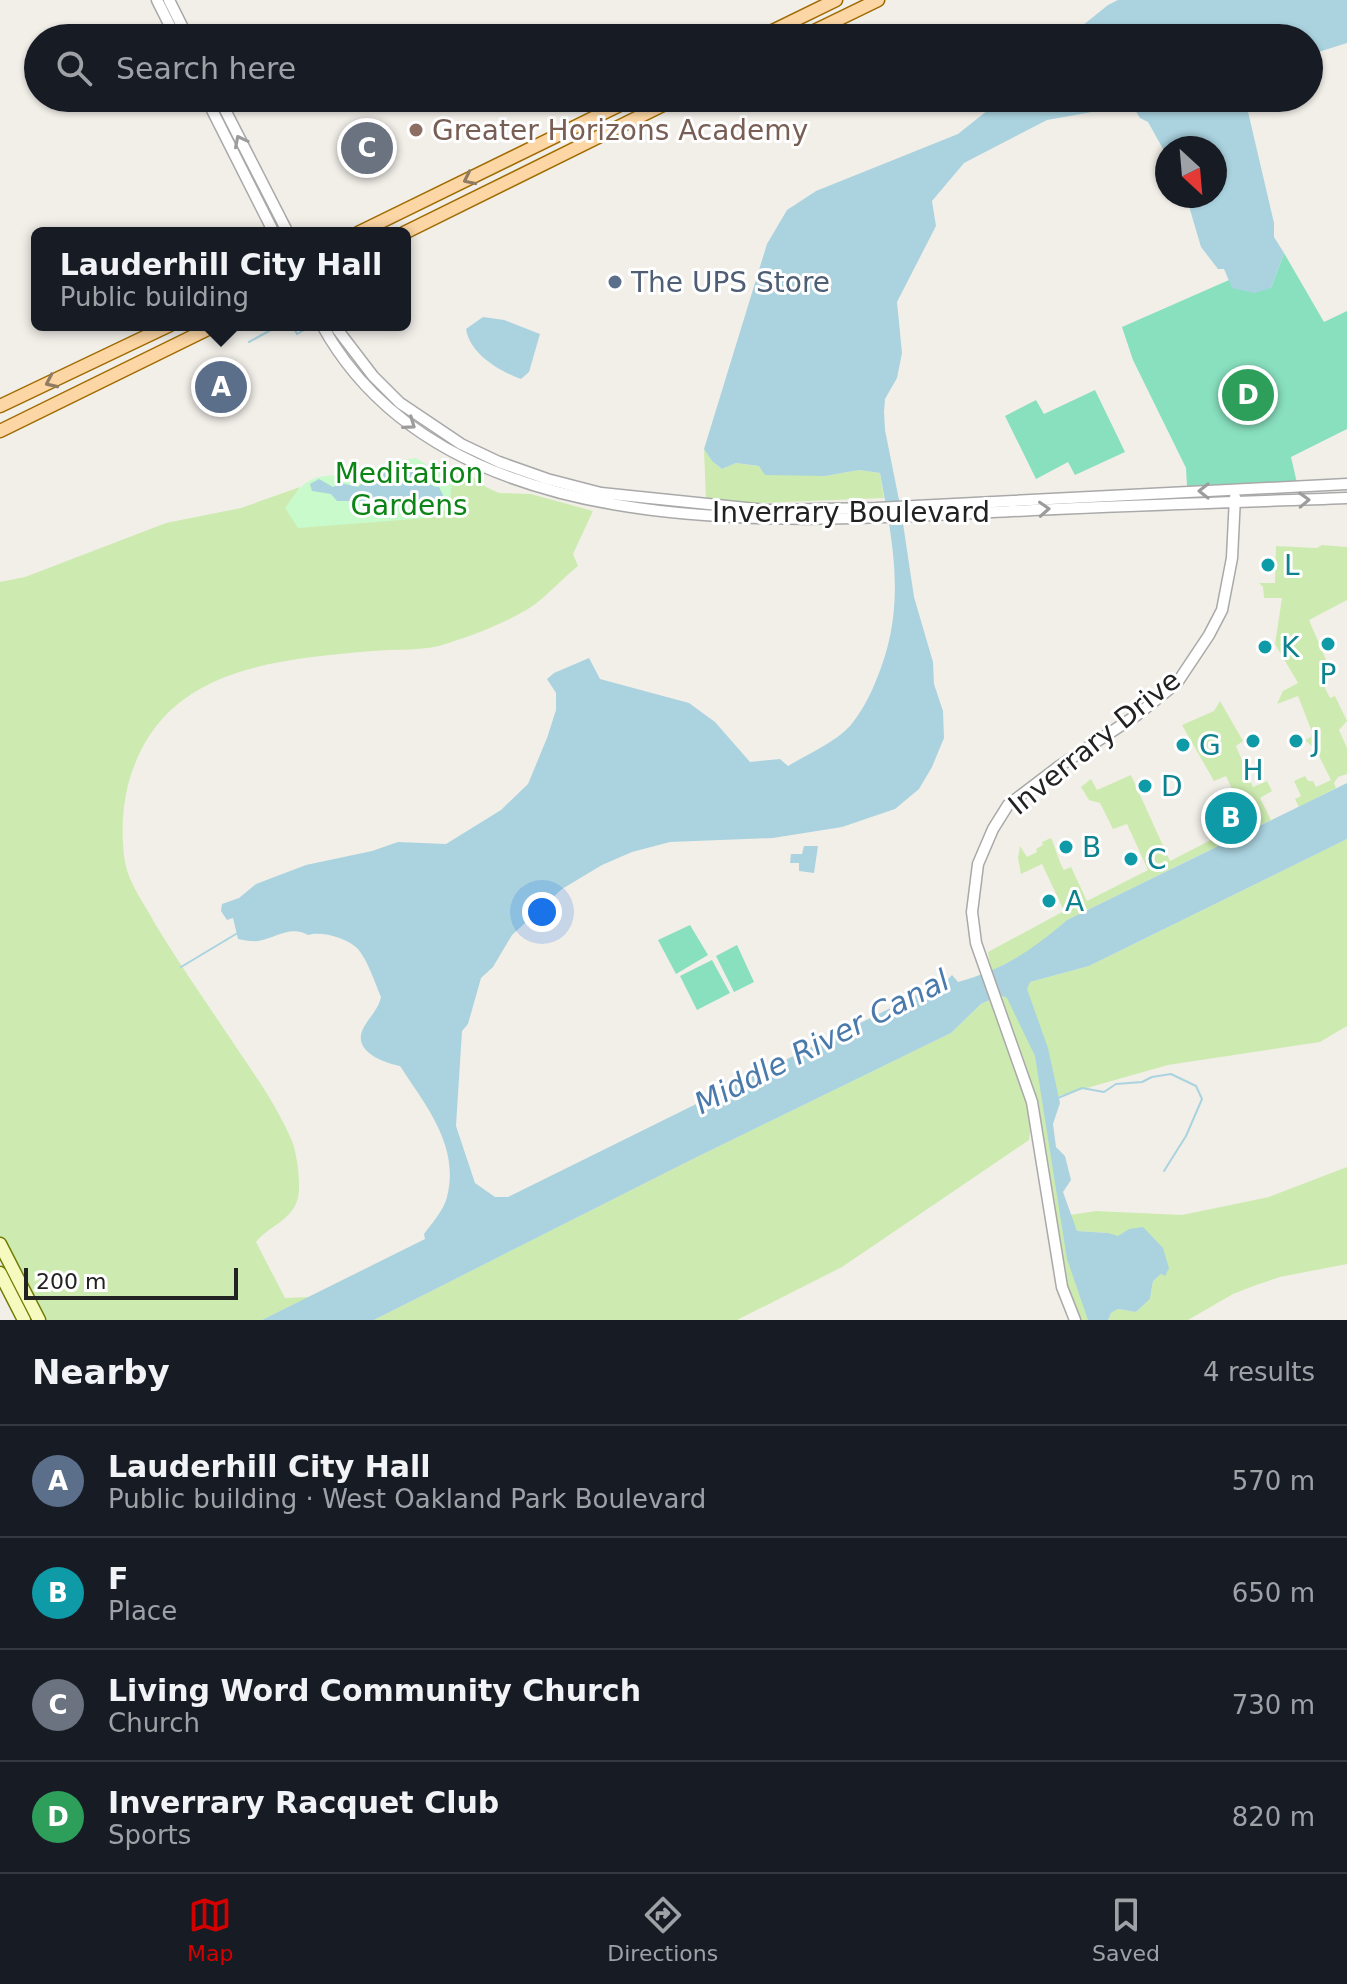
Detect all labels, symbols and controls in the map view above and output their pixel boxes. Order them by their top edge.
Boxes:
search box [24,24,1323,112]
icon: search [52,46,96,90]
text: Search here [116,51,296,86]
place label: Greater Horizons Academy [432,114,808,147]
pin: C [341,118,393,178]
marker: Greater Horizons Academy [407,121,425,139]
one-way arrow [235,134,250,149]
north arrow [1155,136,1227,208]
one-way arrow [462,169,477,185]
popup [31,227,411,331]
text: Lauderhill City Hall [60,247,382,282]
place label: The UPS Store [630,266,830,299]
marker: The UPS Store [606,273,624,291]
text: Public building [60,282,249,312]
pin: A [195,357,247,417]
pin: D [1222,365,1274,425]
one-way arrow [45,372,59,388]
one-way arrow [402,414,416,429]
park label: Meditation Gardens [335,457,483,522]
one-way arrow [1197,482,1210,500]
one-way arrow [1298,491,1311,508]
street label: Inverrary Boulevard [712,496,990,529]
one-way arrow [1038,501,1051,518]
place label: L [1284,549,1300,582]
marker: L [1259,556,1277,574]
place label: K [1281,631,1300,664]
marker: P [1319,635,1337,653]
marker: K [1256,638,1274,656]
place label: P [1320,658,1336,691]
street label: Inverrary Drive [1001,663,1187,821]
place label: J [1310,725,1320,758]
place label: G [1199,729,1221,762]
marker: H [1244,732,1262,750]
marker: J [1287,732,1305,750]
marker: G [1174,736,1192,754]
place label: H [1242,754,1264,787]
place label: D [1161,769,1183,803]
marker: D [1136,777,1154,795]
pin: B [1205,788,1257,848]
place label: B [1082,831,1101,864]
marker: B [1057,838,1075,856]
place label: C [1147,843,1167,876]
marker: C [1122,850,1140,868]
place label: A [1065,885,1084,918]
your location [522,892,562,932]
marker: A [1040,892,1058,910]
water label: Middle River Canal [689,962,955,1121]
scale bar [24,1264,238,1300]
text: 200 m [36,1269,106,1294]
text: Nearby [32,1352,170,1392]
text: 4 results [1203,1357,1315,1387]
text: Lauderhill City Hall [108,1449,431,1484]
text: A [48,1466,68,1496]
text: 570 m [1232,1466,1315,1496]
text: Public building · West Oakland Park Boulevard [108,1484,706,1514]
text: F [108,1561,129,1596]
text: B [48,1578,68,1608]
text: 650 m [1232,1578,1315,1608]
text: Place [108,1596,177,1626]
text: Living Word Community Church [108,1673,641,1708]
text: C [48,1690,68,1720]
text: 730 m [1232,1690,1315,1720]
text: Church [108,1708,200,1738]
text: Inverrary Racquet Club [108,1785,499,1820]
text: D [47,1802,69,1832]
text: 820 m [1232,1802,1315,1832]
text: Sports [108,1820,191,1850]
tab: Map [187,1893,233,1966]
tab: Directions [607,1893,718,1966]
tab: Saved [1092,1893,1160,1966]

